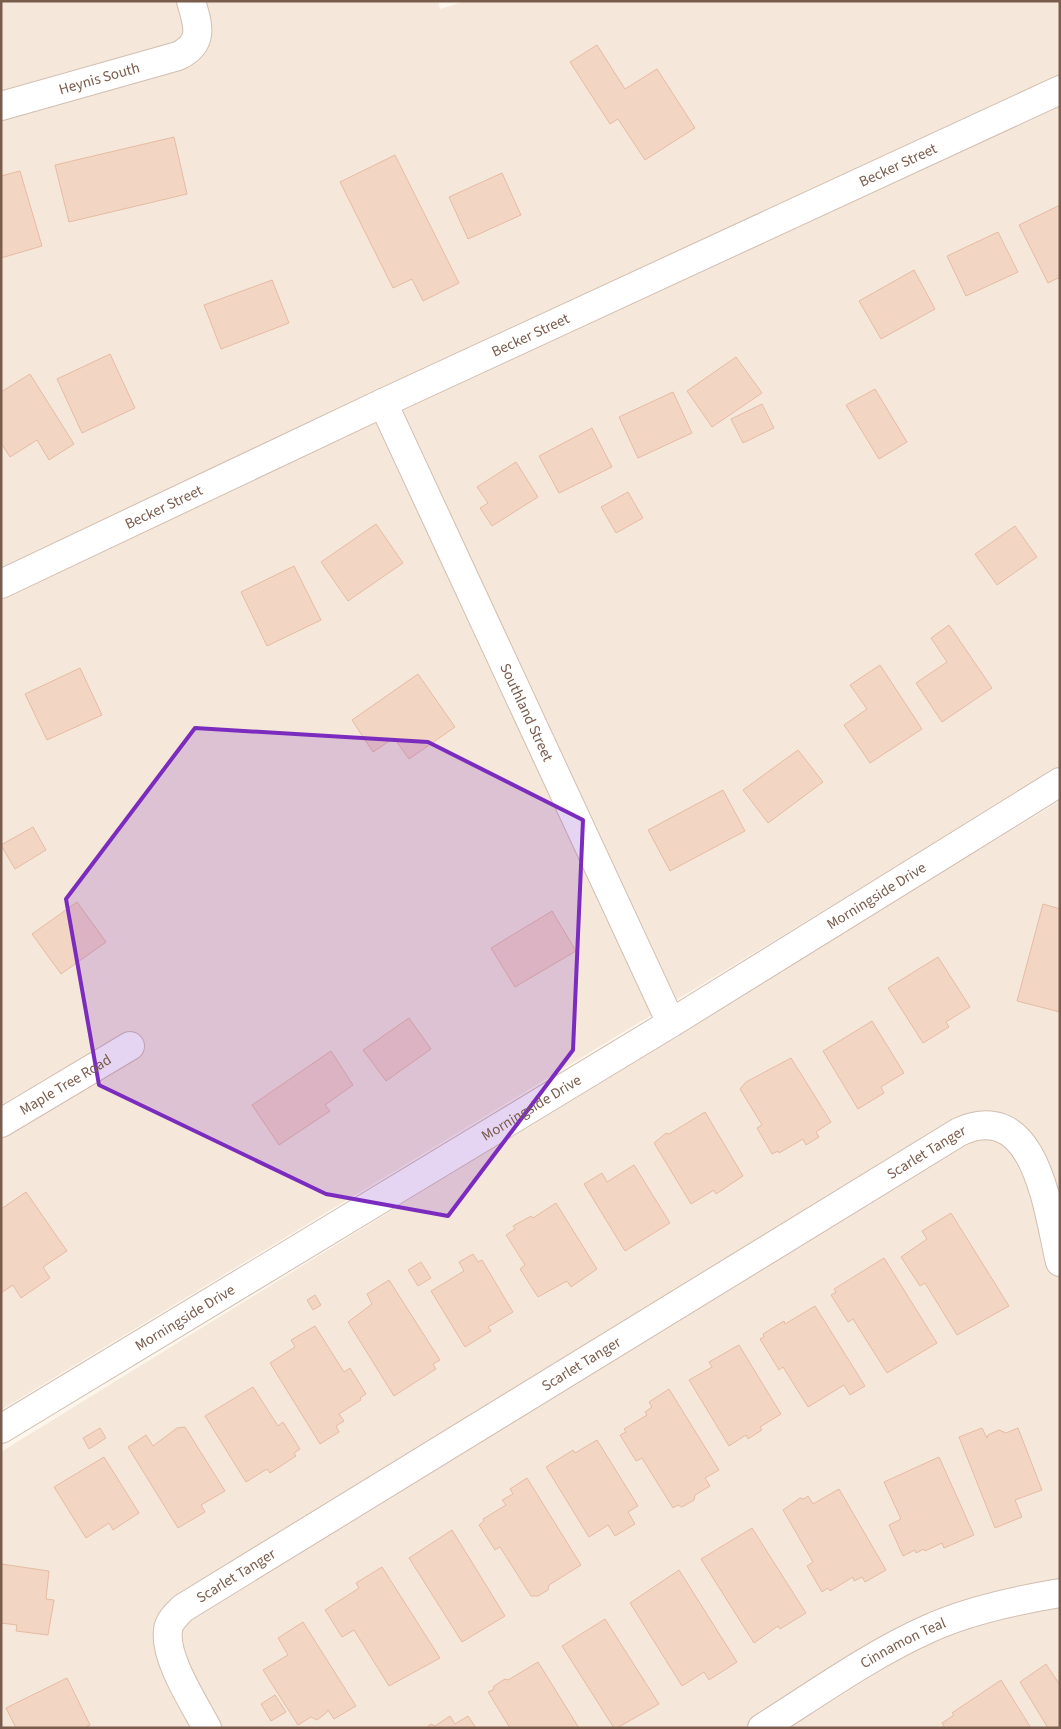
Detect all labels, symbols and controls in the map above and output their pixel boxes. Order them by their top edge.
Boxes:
street label: Heynis South [56,57,142,100]
street label: Becker Street [856,138,940,192]
street label: Becker Street [488,308,573,362]
street label: Becker Street [122,480,206,535]
street label: Southland Street [494,660,558,765]
street label: Morningside Drive [823,857,930,935]
street label: Maple Tree Road [16,1049,116,1121]
street label: Morningside Drive [478,1070,585,1146]
street label: Scarlet Tanger [883,1120,970,1185]
street label: Morningside Drive [131,1280,239,1356]
street label: Scarlet Tanger [538,1331,626,1397]
street label: Scarlet Tanger [193,1543,280,1608]
street label: Cinnamon Teal [856,1612,949,1674]

